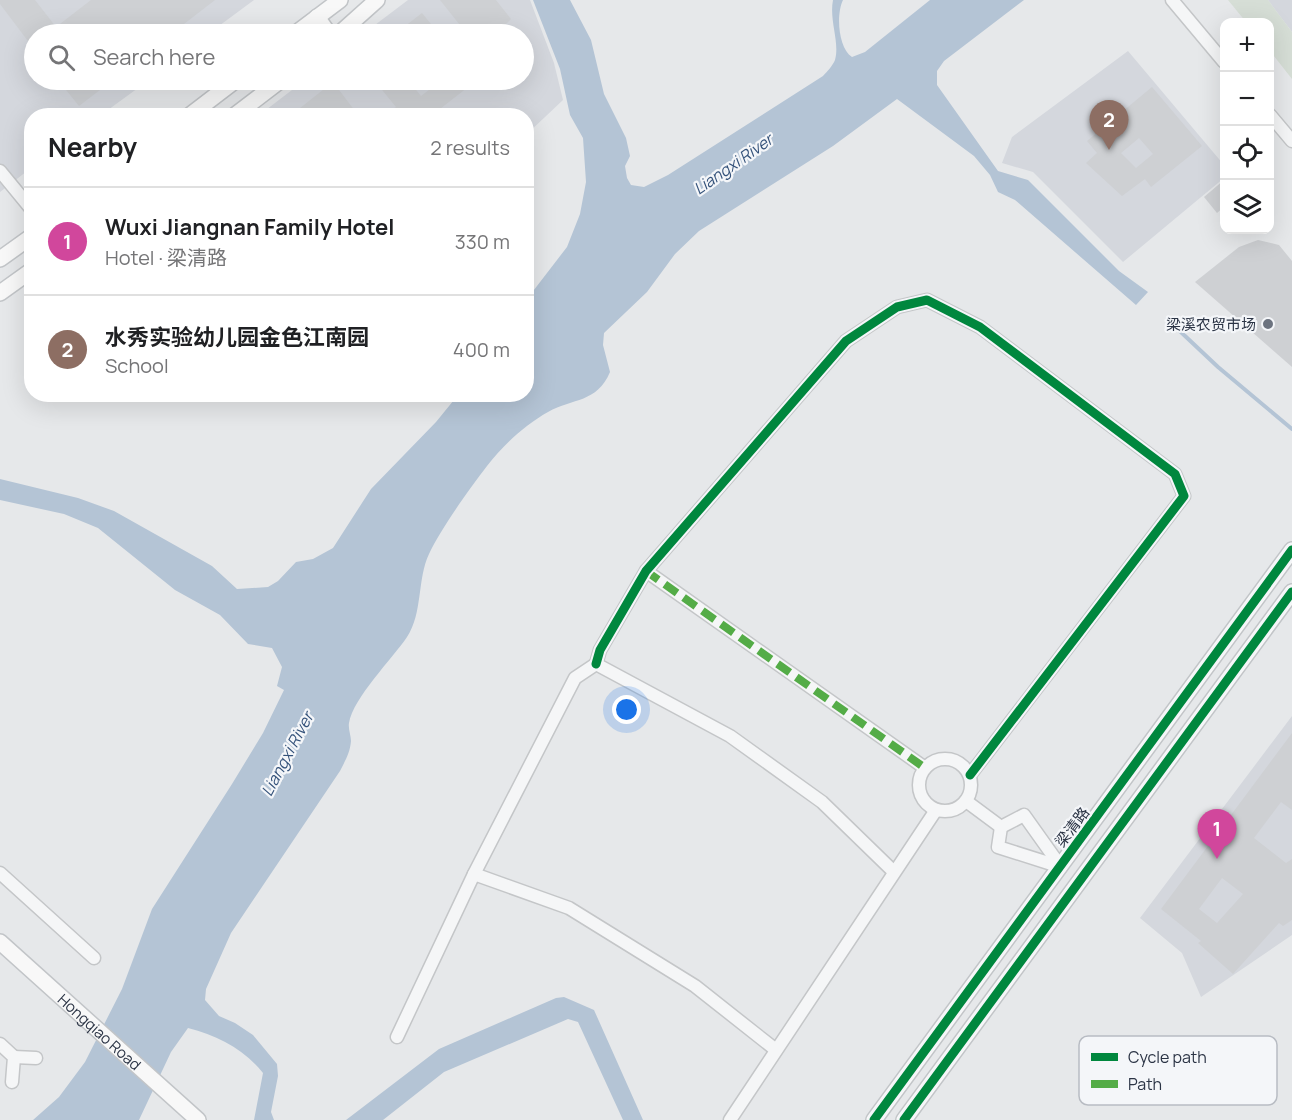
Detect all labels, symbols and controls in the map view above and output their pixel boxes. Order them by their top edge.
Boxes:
map controls [1220,18,1274,234]
button: + [1220,18,1274,72]
search box [24,24,534,90]
icon: search [45,41,78,74]
text: Search here [93,42,215,72]
button: − [1220,72,1274,126]
pin: 2 [1090,100,1128,150]
button: locate [1220,126,1274,180]
water label: Liangxi River [689,127,779,199]
text: Nearby [48,129,137,165]
text: 2 results [430,134,510,161]
button: layers [1220,180,1274,234]
text: Wuxi Jiangnan Family Hotel [105,212,394,242]
text: 1 [63,228,72,255]
text: 330 m [455,228,510,255]
text: Hotel · 梁清路 [105,244,227,271]
place label: 梁溪农贸市场 [1166,314,1256,335]
marker: 梁溪农贸市场 [1261,317,1275,331]
text: 水秀实验幼儿园金色江南园 [105,322,369,352]
text: 2 [62,336,73,363]
text: 400 m [453,336,510,363]
text: School [105,352,169,379]
your location [612,695,641,724]
water label: Liangxi River [256,706,319,800]
street label: 梁清路 [1050,803,1094,851]
pin: 1 [1198,810,1236,859]
street label: Hongqiao Road [54,989,146,1075]
legend [1079,1036,1277,1105]
text: Cycle path [1128,1046,1207,1068]
text: Path [1128,1073,1162,1095]

